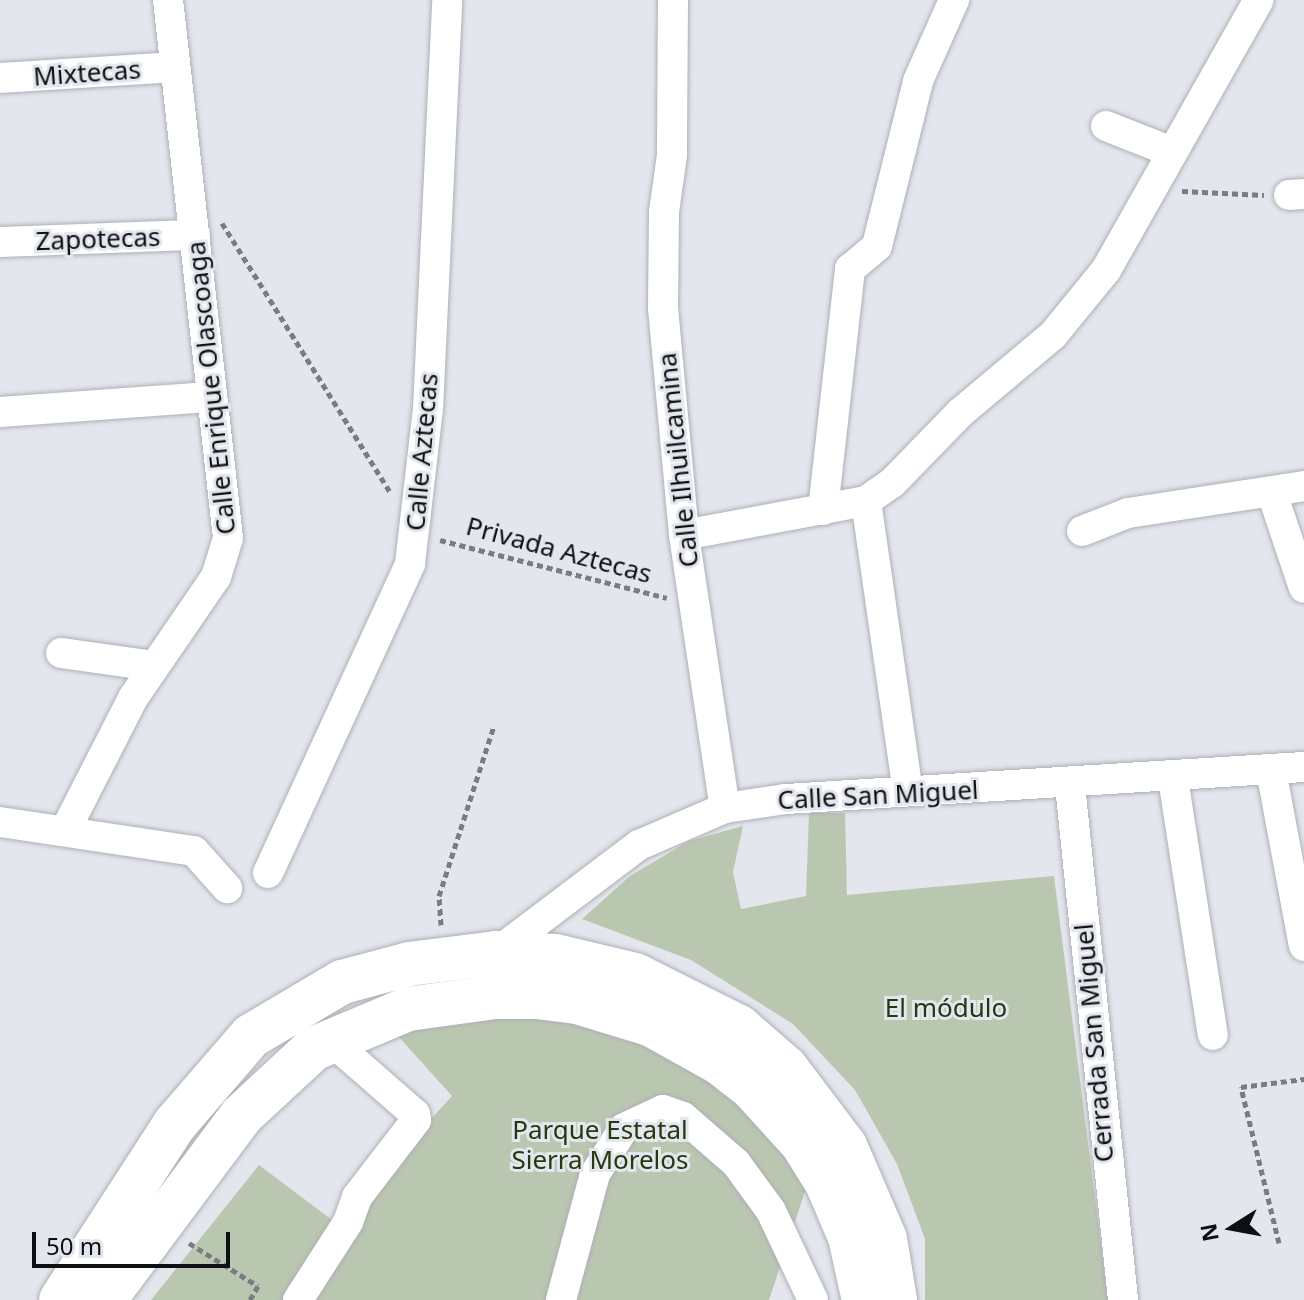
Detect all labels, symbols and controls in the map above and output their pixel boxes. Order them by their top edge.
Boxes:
street label: Mixtecas [32,54,142,92]
street label: Zapotecas [35,221,161,257]
street label: Calle Enrique Olascoaga [180,240,242,536]
street label: Calle Ilhuilcamina [651,351,705,569]
street label: Calle Aztecas [400,372,444,532]
street label: Privada Aztecas [463,510,655,590]
street label: Calle San Miguel [777,774,979,816]
street label: Cerrada San Miguel [1068,922,1120,1164]
park label: El módulo [885,992,1007,1024]
park label: Parque Estatal Sierra Morelos [511,1114,689,1176]
north arrow [1192,1188,1272,1268]
scale bar [36,1216,234,1266]
text: N [1192,1221,1225,1244]
text: 50 m [46,1229,102,1262]

